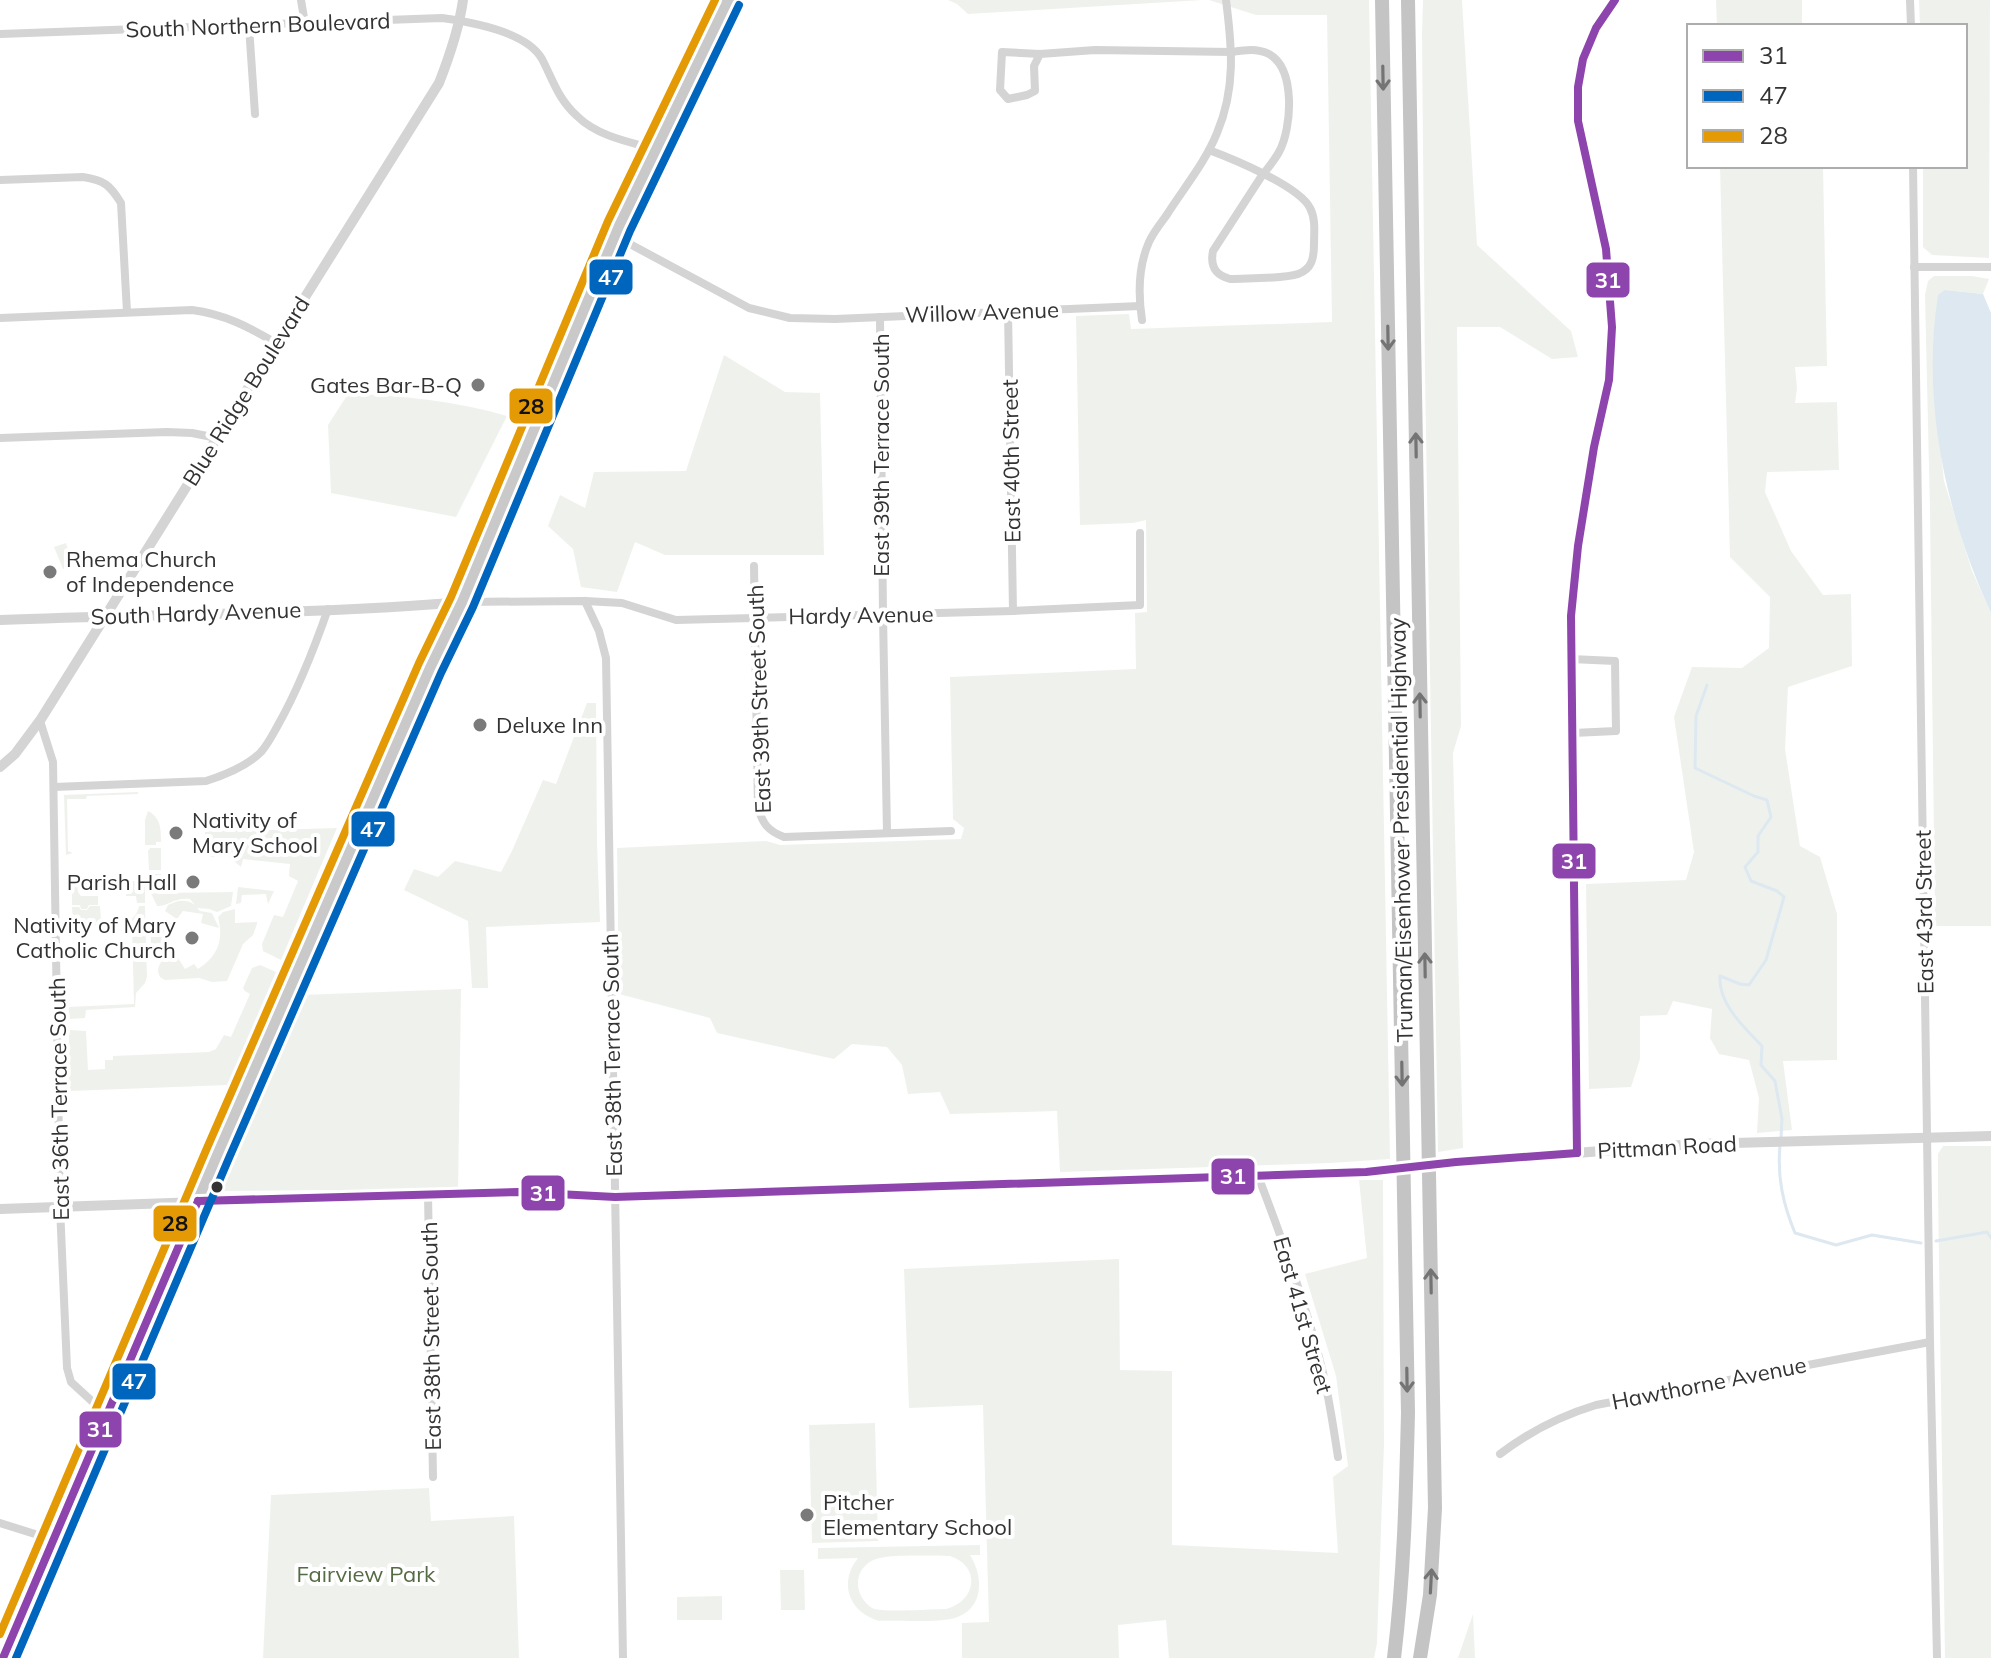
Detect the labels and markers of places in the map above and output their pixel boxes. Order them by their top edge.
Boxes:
place label: Gates Bar-B-Q [310,371,462,399]
marker: Gates Bar-B-Q [469,376,487,394]
place label: Rhema Church of Independence [66,545,234,598]
marker: Rhema Church of Independence [41,563,59,581]
place label: Deluxe Inn [496,711,603,739]
marker: Deluxe Inn [471,716,489,734]
place label: Nativity of Mary School [192,806,318,859]
marker: Nativity of Mary School [167,824,185,842]
place label: Parish Hall [67,868,177,896]
marker: Parish Hall [184,873,202,891]
place label: Nativity of Mary Catholic Church [13,911,176,964]
marker: Nativity of Mary Catholic Church [183,929,201,947]
unlabelled marker [209,1179,225,1195]
place label: Pitcher Elementary School [823,1488,1012,1541]
marker: Pitcher Elementary School [798,1506,816,1524]

